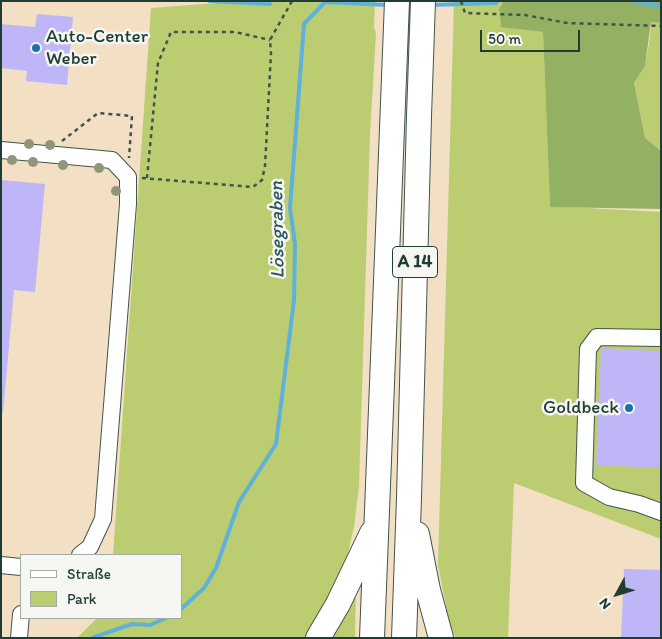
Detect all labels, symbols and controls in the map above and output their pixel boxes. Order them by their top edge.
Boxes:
scale bar [482,20,582,52]
place label: Auto-Center Weber [46,26,148,70]
text: 50 m [488,30,521,48]
marker: Auto-Center Weber [30,42,42,54]
water label: Lösegraben [265,181,291,279]
road number: A 14 [392,246,438,278]
place label: Goldbeck [543,397,619,419]
marker: Goldbeck [623,402,635,414]
legend [20,554,182,619]
text: Straße [67,565,111,583]
north arrow [592,569,642,619]
text: Park [67,590,97,608]
text: N [595,595,615,613]

